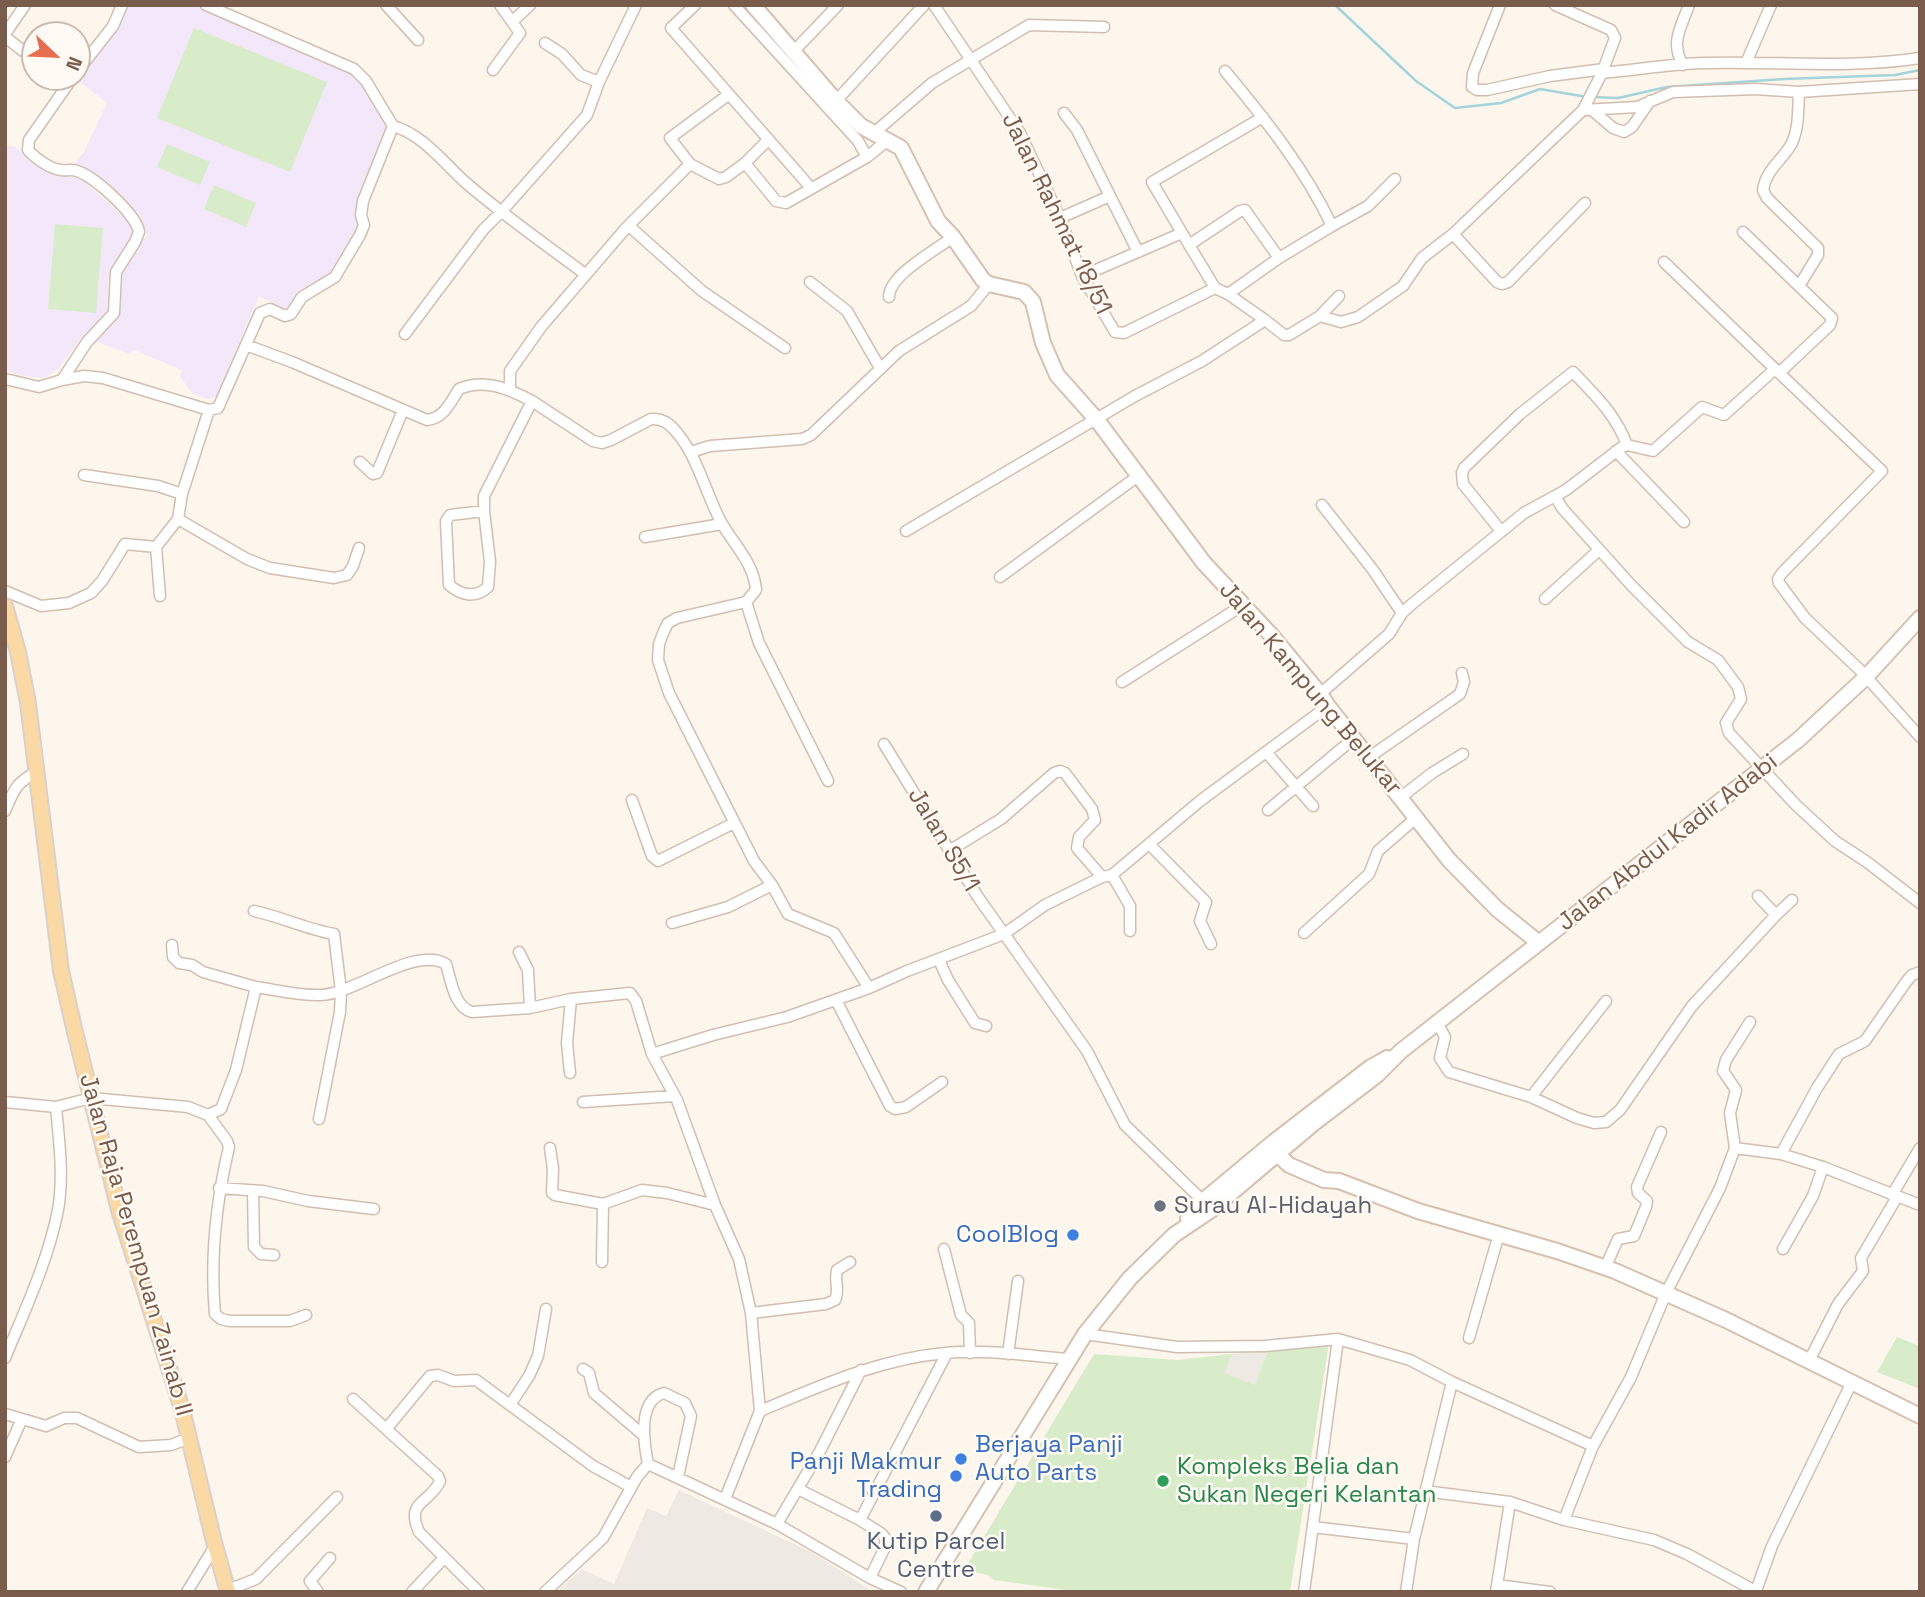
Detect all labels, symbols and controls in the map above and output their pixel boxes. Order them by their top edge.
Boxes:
north arrow [21,21,91,91]
text: N [60,53,88,74]
street label: Jalan Rahmat 18/51 [995,109,1117,319]
street label: Jalan Kampung Belukar [1212,576,1408,802]
street label: Jalan Abdul Kadir Adabi [1552,748,1784,938]
street label: Jalan S5/1 [901,783,985,897]
street label: Jalan Raja Perempuan Zainab II [72,1071,198,1419]
place label: Surau Al-Hidayah [1174,1192,1372,1220]
marker: Surau Al-Hidayah [1152,1198,1168,1214]
place label: CoolBlog [956,1221,1059,1249]
marker: CoolBlog [1065,1227,1081,1243]
place label: Berjaya Panji Auto Parts [975,1431,1123,1487]
place label: Panji Makmur Trading [790,1448,942,1504]
marker: Berjaya Panji Auto Parts [953,1451,969,1467]
place label: Kompleks Belia dan Sukan Negeri Kelantan [1177,1453,1436,1509]
marker: Panji Makmur Trading [948,1468,964,1484]
marker: Kompleks Belia dan Sukan Negeri Kelantan [1155,1473,1171,1489]
marker: Kutip Parcel Centre [928,1508,944,1524]
place label: Kutip Parcel Centre [867,1528,1005,1584]

